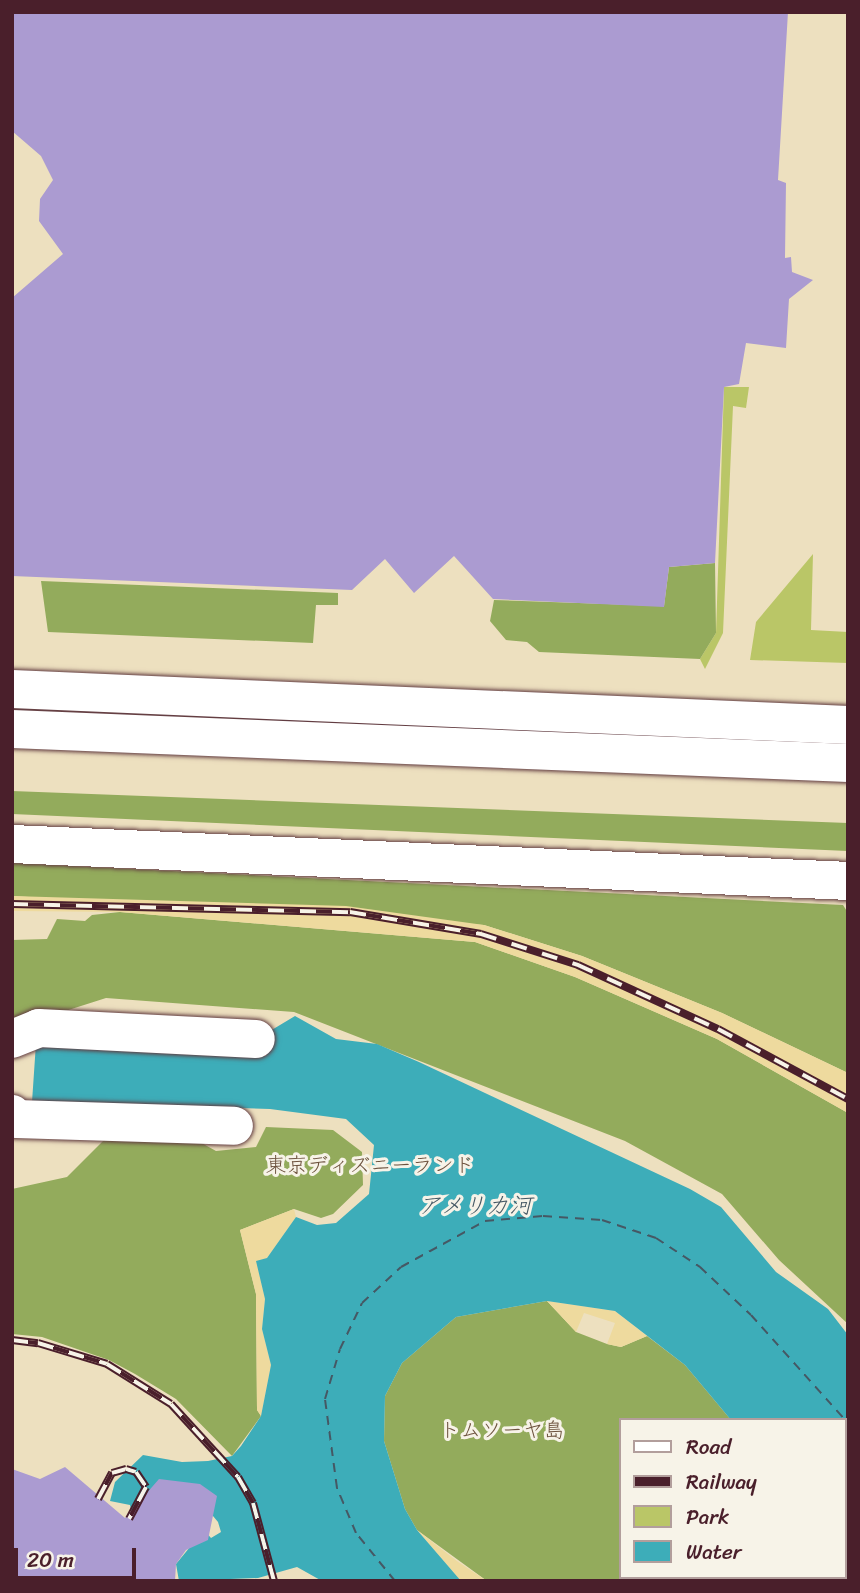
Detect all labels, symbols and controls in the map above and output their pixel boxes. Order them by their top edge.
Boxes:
park label: 東京ディズニーランド [265,1152,475,1178]
water label: アメリカ河 [418,1192,532,1220]
park label: トムソーヤ島 [439,1417,565,1443]
legend [618,1418,846,1579]
text: Road [686,1428,731,1466]
text: Railway [686,1463,757,1501]
text: Park [686,1498,729,1536]
text: Water [686,1533,741,1571]
scale bar [18,1534,140,1578]
text: 20 m [27,1541,74,1579]

